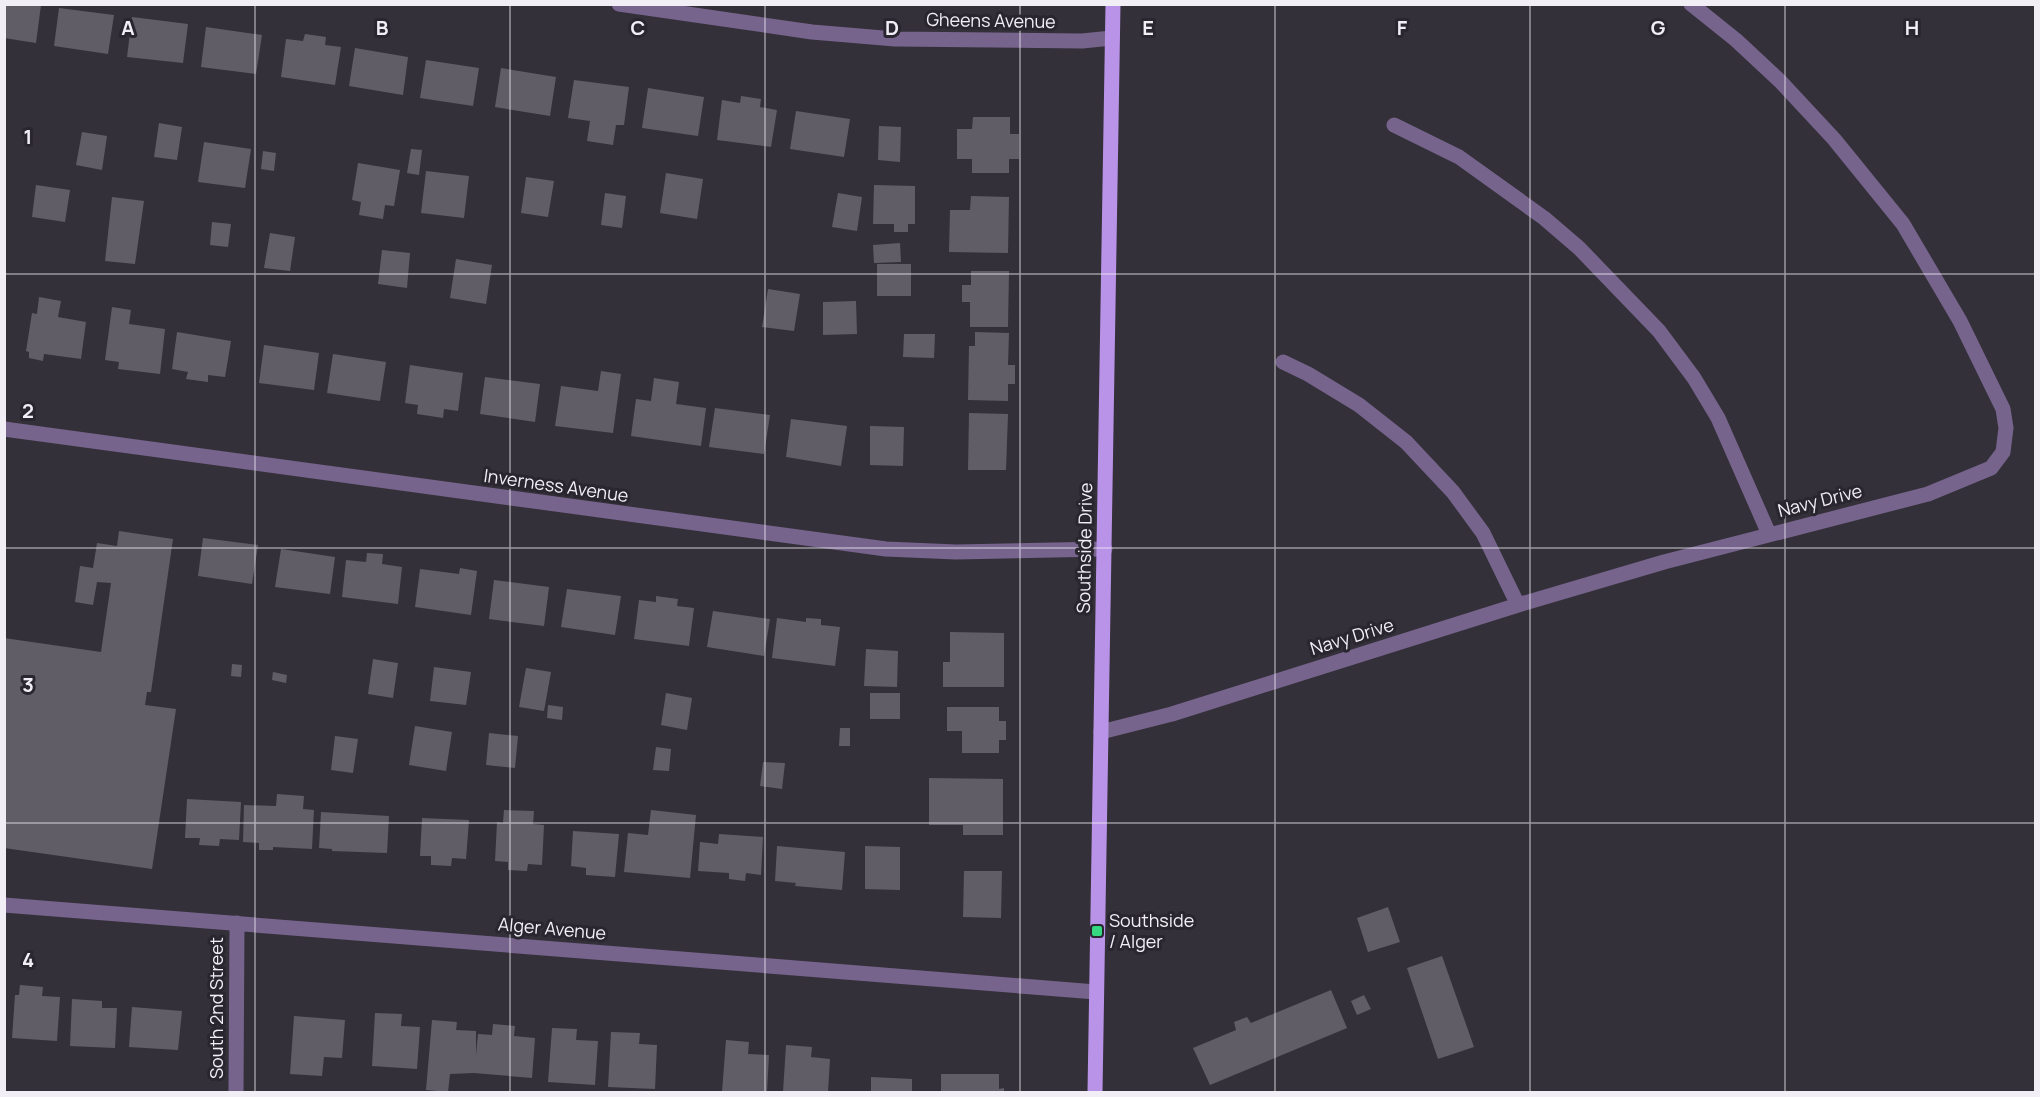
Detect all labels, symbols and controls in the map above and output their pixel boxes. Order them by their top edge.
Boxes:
street label: Gheens Avenue [926,7,1056,33]
text: A [121,14,135,41]
text: B [376,14,389,41]
text: C [631,14,645,41]
text: D [885,14,899,41]
text: E [1142,14,1154,41]
text: F [1397,14,1408,41]
text: G [1651,14,1666,41]
text: H [1905,14,1919,41]
text: 1 [24,123,32,150]
text: 2 [22,397,34,424]
street label: Inverness Avenue [482,463,630,507]
street label: Navy Drive [1775,478,1864,522]
street label: Southside Drive [1071,482,1097,614]
street label: Navy Drive [1307,612,1396,660]
text: 3 [22,671,34,698]
place label: Southside / Alger [1109,908,1194,953]
street label: Alger Avenue [497,911,607,945]
marker: Southside / Alger [1090,924,1104,938]
street label: South 2nd Street [204,937,228,1079]
text: 4 [22,946,34,973]

